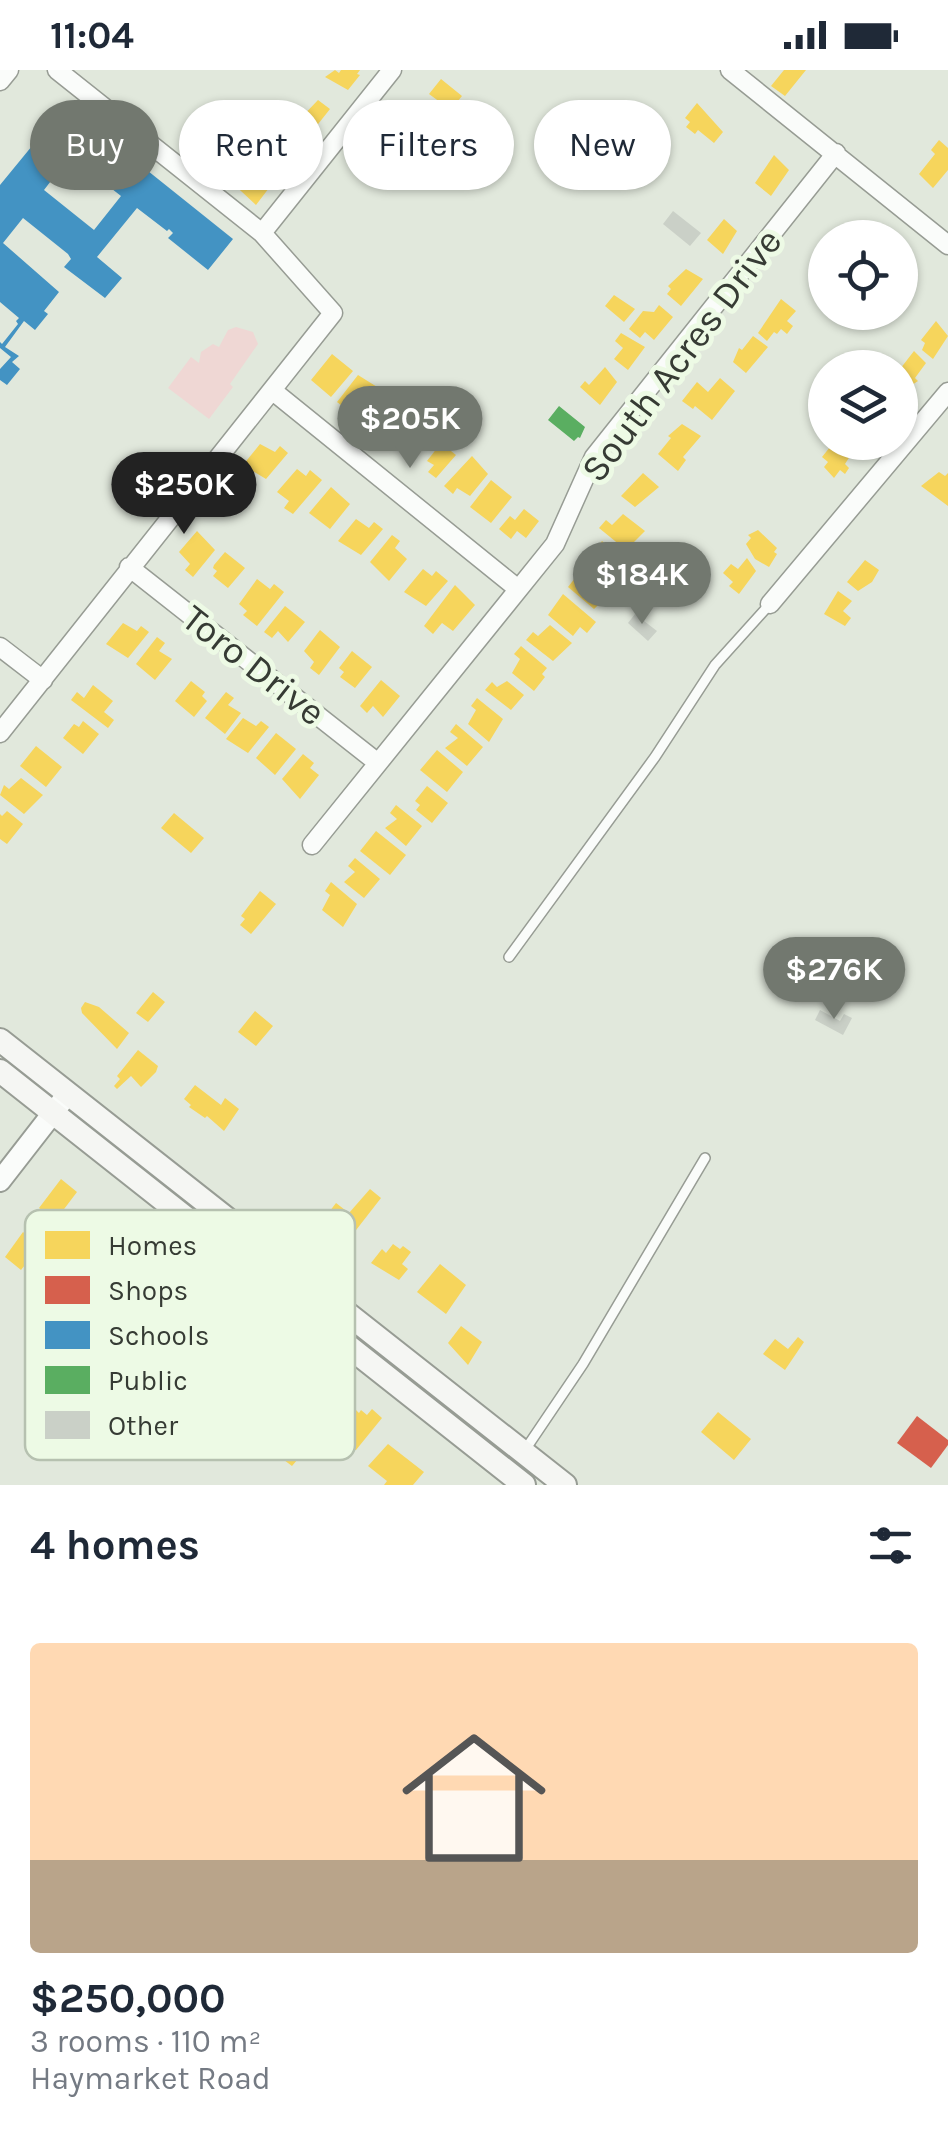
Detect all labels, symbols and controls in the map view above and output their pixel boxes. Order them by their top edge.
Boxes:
text: 11:04 [50,13,134,58]
chip: Buy [30,100,159,190]
chip: Rent [179,100,323,190]
chip: Filters [343,100,514,190]
chip: New [534,100,671,190]
street label: South Acres Drive [572,220,791,491]
map controls [808,220,918,460]
button: locate [808,220,918,330]
button: layers [808,350,918,460]
pin: $205K [340,386,480,471]
text: $205K [359,400,461,437]
pin: $250K [114,452,254,537]
text: $250K [133,466,235,503]
pin: $184K [572,542,712,627]
text: $184K [595,556,689,593]
street label: Toro Drive [173,596,334,735]
pin: $276K [764,937,904,1022]
text: $276K [785,951,883,988]
legend [25,1210,355,1460]
text: Homes [108,1229,197,1262]
text: Shops [108,1274,188,1307]
text: Schools [108,1319,209,1352]
text: Public [108,1364,188,1397]
text: Other [108,1409,179,1442]
icon: filters [863,1518,918,1573]
text: 4 homes [30,1520,200,1570]
icon: home [384,1708,564,1888]
text: $250,000 [30,1973,226,2023]
text: 3 rooms · 110 m² [30,2023,261,2060]
text: Haymarket Road [30,2060,271,2097]

